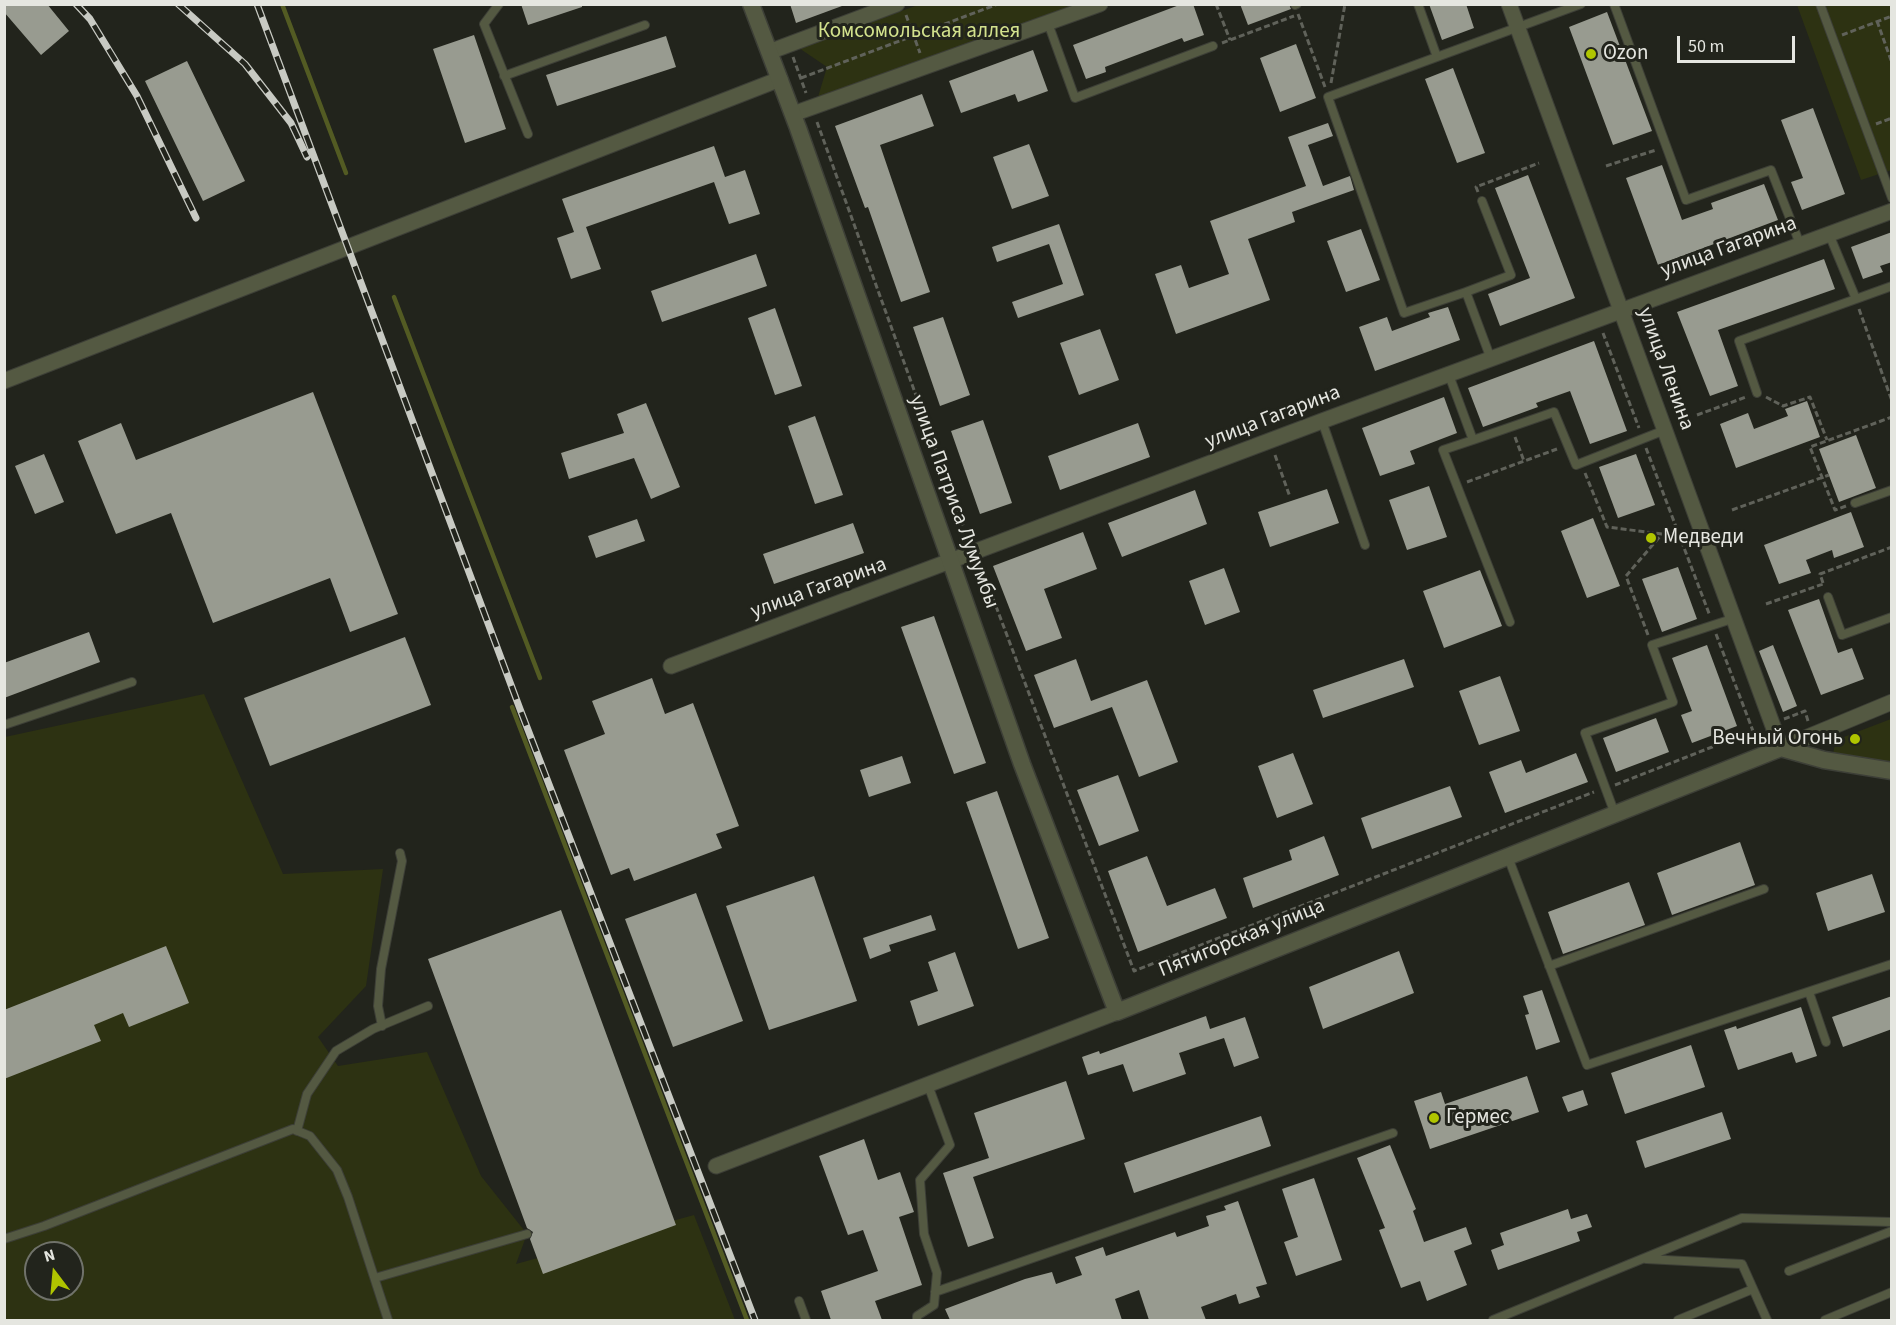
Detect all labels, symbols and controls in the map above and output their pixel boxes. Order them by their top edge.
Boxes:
park label: Комсомольская аллея [818,19,1020,45]
scale bar [1680,24,1798,62]
text: 50 m [1688,34,1724,59]
place label: Ozon [1603,41,1648,67]
marker: Ozon [1584,47,1598,61]
street label: улица Гагарина [1658,212,1800,284]
street label: улица Ленина [1631,304,1699,434]
street label: улица Гагарина [1202,381,1344,455]
street label: улица Патриса Лумумбы [903,392,1003,612]
place label: Медведи [1663,525,1744,551]
marker: Медведи [1644,531,1658,545]
street label: улица Гагарина [748,553,890,625]
place label: Вечный Огонь [1712,726,1843,752]
marker: Вечный Огонь [1848,732,1862,746]
street label: Пятигорская улица [1155,894,1329,984]
place label: Гермес [1446,1105,1510,1131]
marker: Гермес [1427,1111,1441,1125]
north arrow [24,1241,84,1301]
text: N [41,1244,58,1268]

